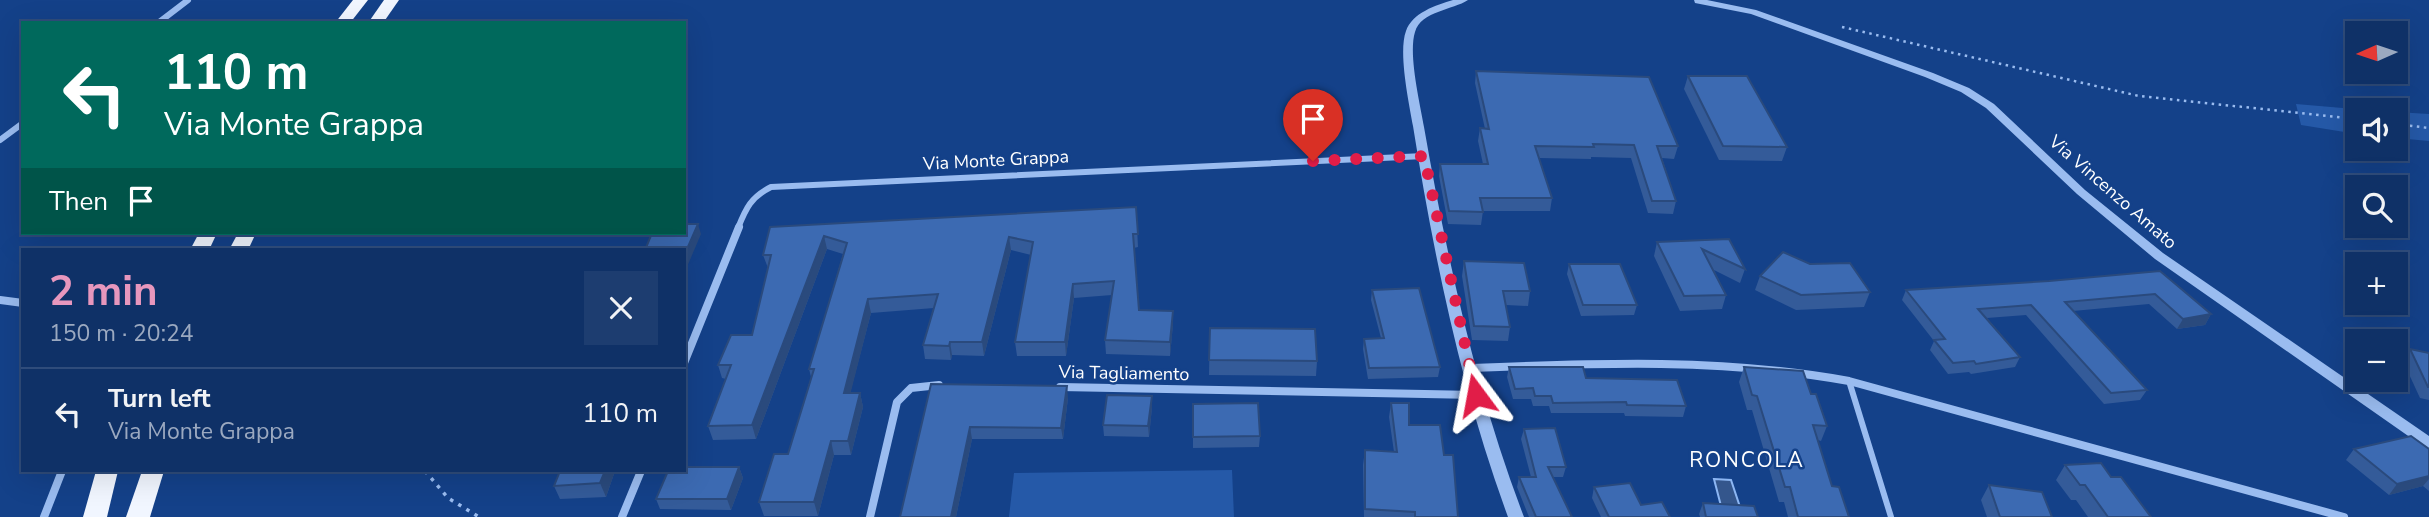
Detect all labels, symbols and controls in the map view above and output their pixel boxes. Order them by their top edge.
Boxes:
north arrow [2345,21,2408,84]
map controls [2345,21,2408,392]
text: 110 m [164,39,308,106]
icon: left [49,49,140,140]
pin [1283,89,1343,161]
button: sound [2345,98,2408,161]
icon: arrive [1294,100,1332,138]
text: Via Monte Grappa [164,103,424,146]
street label: Via Vincenzo Amato [2043,129,2182,254]
street label: Via Monte Grappa [921,144,1070,176]
button: search [2345,175,2408,238]
icon: arrive [122,182,160,220]
text: Then [49,184,108,219]
button: + [2345,252,2408,315]
text: 2 min [49,263,158,320]
button: close [584,271,658,345]
text: 150 m · 20:24 [49,318,194,349]
button: − [2345,329,2408,392]
position arrow [1439,358,1513,432]
street label: Via Tagliamento [1057,360,1190,386]
text: Turn left [108,381,211,416]
icon: left [49,395,87,433]
text: 110 m [582,396,658,431]
text: Via Monte Grappa [108,416,295,447]
district label: RONCOLA [1689,446,1805,474]

